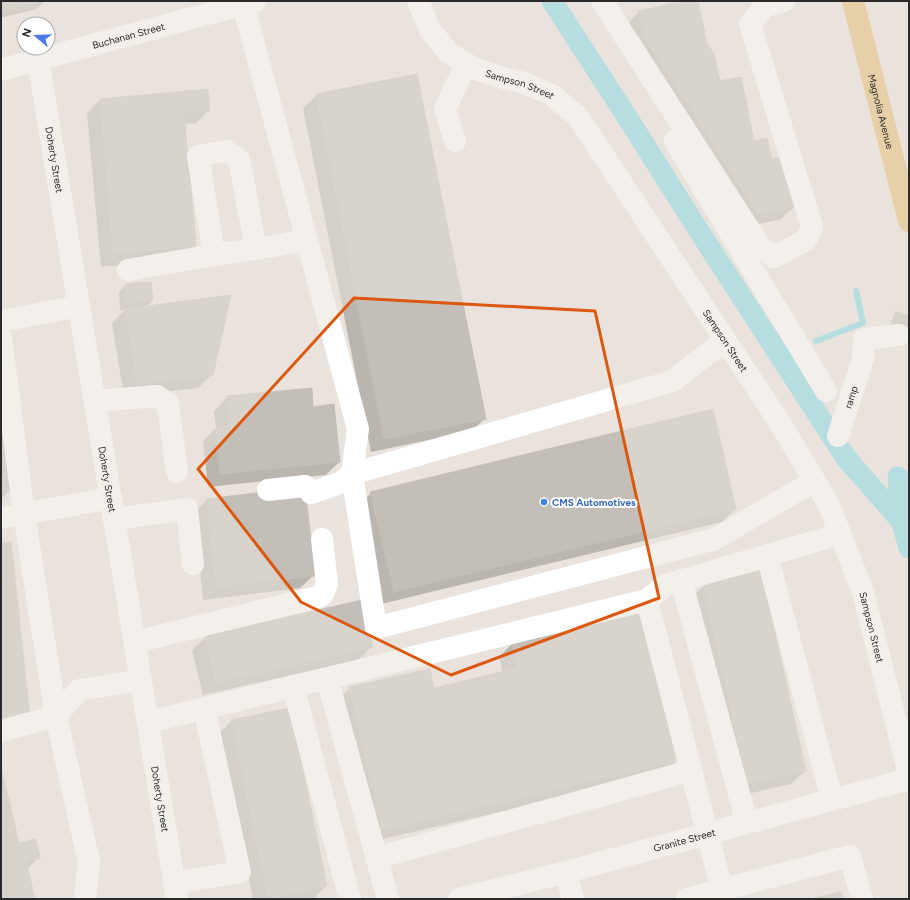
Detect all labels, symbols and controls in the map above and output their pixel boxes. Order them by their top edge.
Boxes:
north arrow [16,16,56,56]
street label: Buchanan Street [91,20,166,52]
text: N [19,27,35,39]
street label: Sampson Street [483,67,558,102]
street label: Magnolia Avenue [865,73,897,151]
street label: Doherty Street [42,126,66,194]
street label: Sampson Street [700,307,751,375]
street label: ramp [841,384,861,410]
street label: Doherty Street [95,445,119,514]
place label: CMS Automotives [552,496,636,509]
marker: CMS Automotives [539,497,549,507]
street label: Sampson Street [856,591,887,664]
street label: Doherty Street [148,765,172,833]
street label: Granite Street [652,826,717,855]

